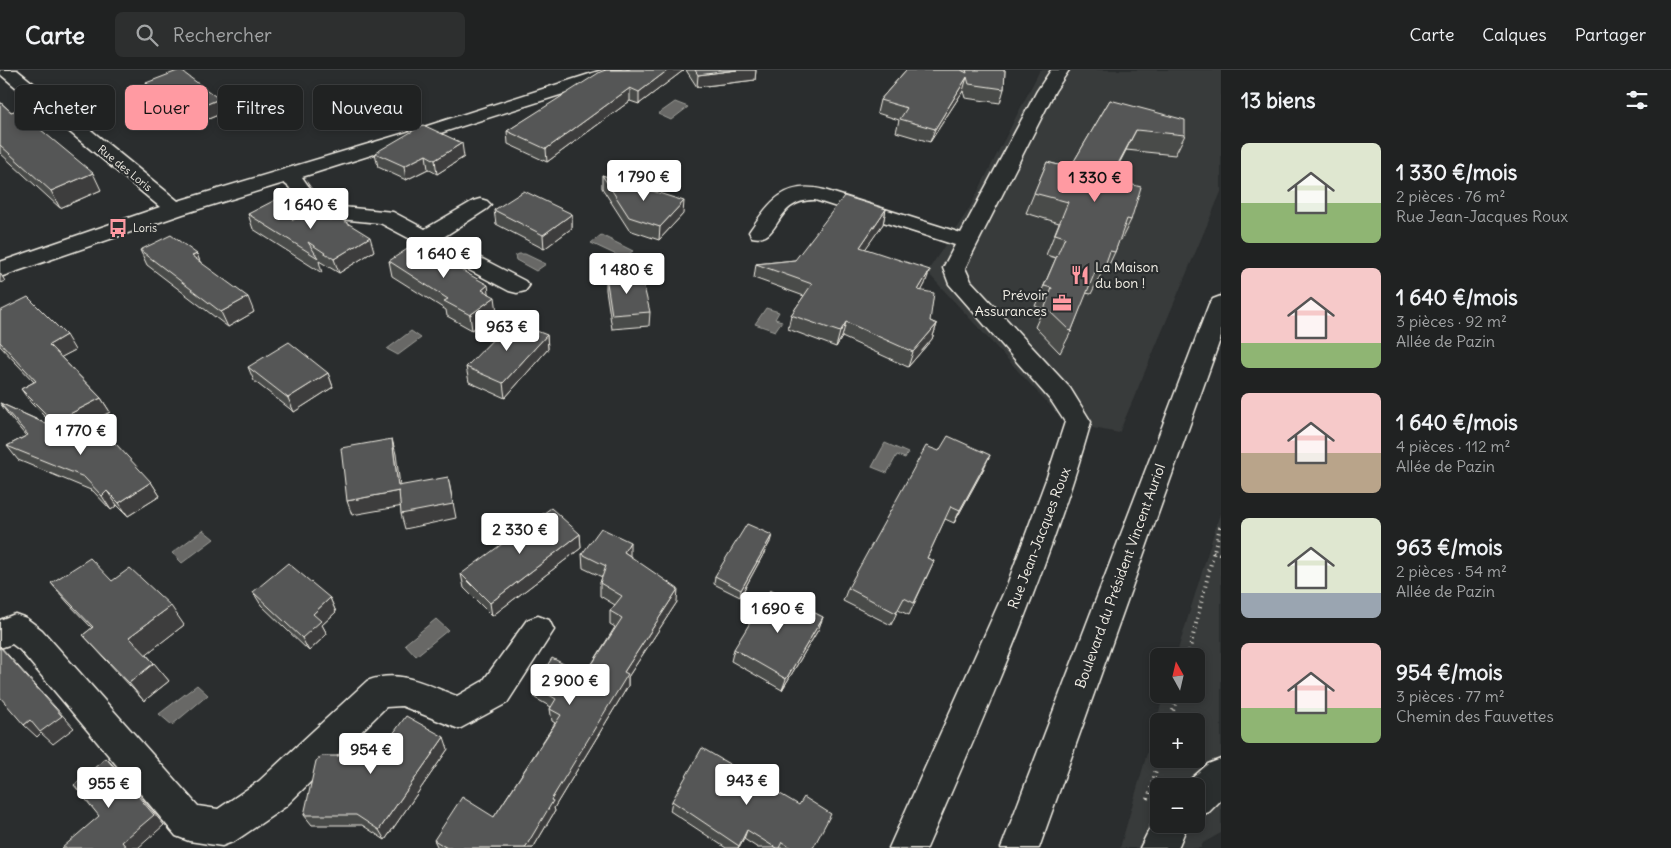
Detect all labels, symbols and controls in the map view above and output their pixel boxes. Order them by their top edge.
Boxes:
search box [115,12,465,57]
text: Carte [25,20,85,50]
icon: search [133,21,161,49]
text: Rechercher [173,23,272,47]
text: Carte [1409,23,1454,46]
text: Calques [1482,23,1547,46]
text: Partager [1575,23,1646,46]
chip: Acheter [15,85,115,130]
chip: Louer [125,85,208,130]
chip: Filtres [218,85,303,130]
chip: Nouveau [313,85,421,130]
icon: filters [1623,86,1651,114]
text: 13 biens [1241,87,1316,114]
street label: Rue des Loris [95,142,155,194]
text: 1 330 €/mois [1396,159,1517,186]
pin: 1 790 € [598,160,690,202]
pin: 1 330 € [1049,160,1141,203]
icon: home [1281,163,1341,223]
text: 1 790 € [618,166,670,186]
text: 1 330 € [1069,167,1121,187]
text: 2 pièces · 76 m² [1396,186,1506,206]
pin: 1 640 € [265,188,357,230]
text: 1 640 € [284,194,338,214]
text: Rue Jean-Jacques Roux [1396,206,1568,226]
bus stop icon: Loris [107,217,129,239]
place label: Loris [133,221,157,235]
pin: 1 640 € [398,236,490,279]
text: 1 640 € [417,243,471,263]
pin: 1 480 € [581,252,673,295]
place label: La Maison du bon ! [1095,258,1159,292]
text: 1 480 € [600,259,654,279]
restaurant icon: La Maison du bon ! [1069,264,1091,286]
text: 1 640 €/mois [1396,284,1518,311]
place label: Prévoir Assurances [975,286,1047,320]
icon: home [1281,288,1341,348]
office icon: Prévoir Assurances [1051,292,1073,314]
pin: 963 € [472,310,542,352]
text: 3 pièces · 92 m² [1396,311,1507,331]
text: 963 € [486,316,528,336]
text: Allée de Pazin [1396,331,1495,351]
text: 1 640 €/mois [1396,409,1518,436]
icon: home [1281,413,1341,473]
pin: 1 770 € [35,414,127,456]
text: 1 770 € [56,420,106,440]
text: 4 pièces · 112 m² [1396,436,1511,456]
text: Allée de Pazin [1396,456,1495,476]
street label: Boulevard du Président Vincent Auriol [1071,461,1169,691]
street label: Rue Jean-Jacques Roux [1004,464,1074,612]
pin: 2 330 € [474,512,566,555]
text: 2 330 € [492,519,548,539]
text: 963 €/mois [1396,534,1502,561]
icon: home [1281,538,1341,598]
text: 2 pièces · 54 m² [1396,561,1507,581]
text: Allée de Pazin [1396,581,1495,601]
pin: 1 690 € [732,592,824,634]
text: 1 690 € [751,598,805,618]
north arrow [1150,648,1205,702]
map controls [1150,648,1205,833]
text: 954 €/mois [1396,659,1503,686]
icon: home [1281,663,1341,723]
pin: 2 900 € [524,664,616,706]
text: 2 900 € [542,670,598,690]
text: 3 pièces · 77 m² [1396,686,1505,706]
text: Chemin des Fauvettes [1396,706,1554,726]
button: + [1150,713,1205,768]
pin: 954 € [336,732,406,775]
text: 954 € [350,739,392,759]
pin: 943 € [712,764,782,806]
pin: 955 € [74,766,144,809]
text: 943 € [726,770,768,790]
text: 955 € [88,773,130,793]
button: − [1150,778,1205,833]

